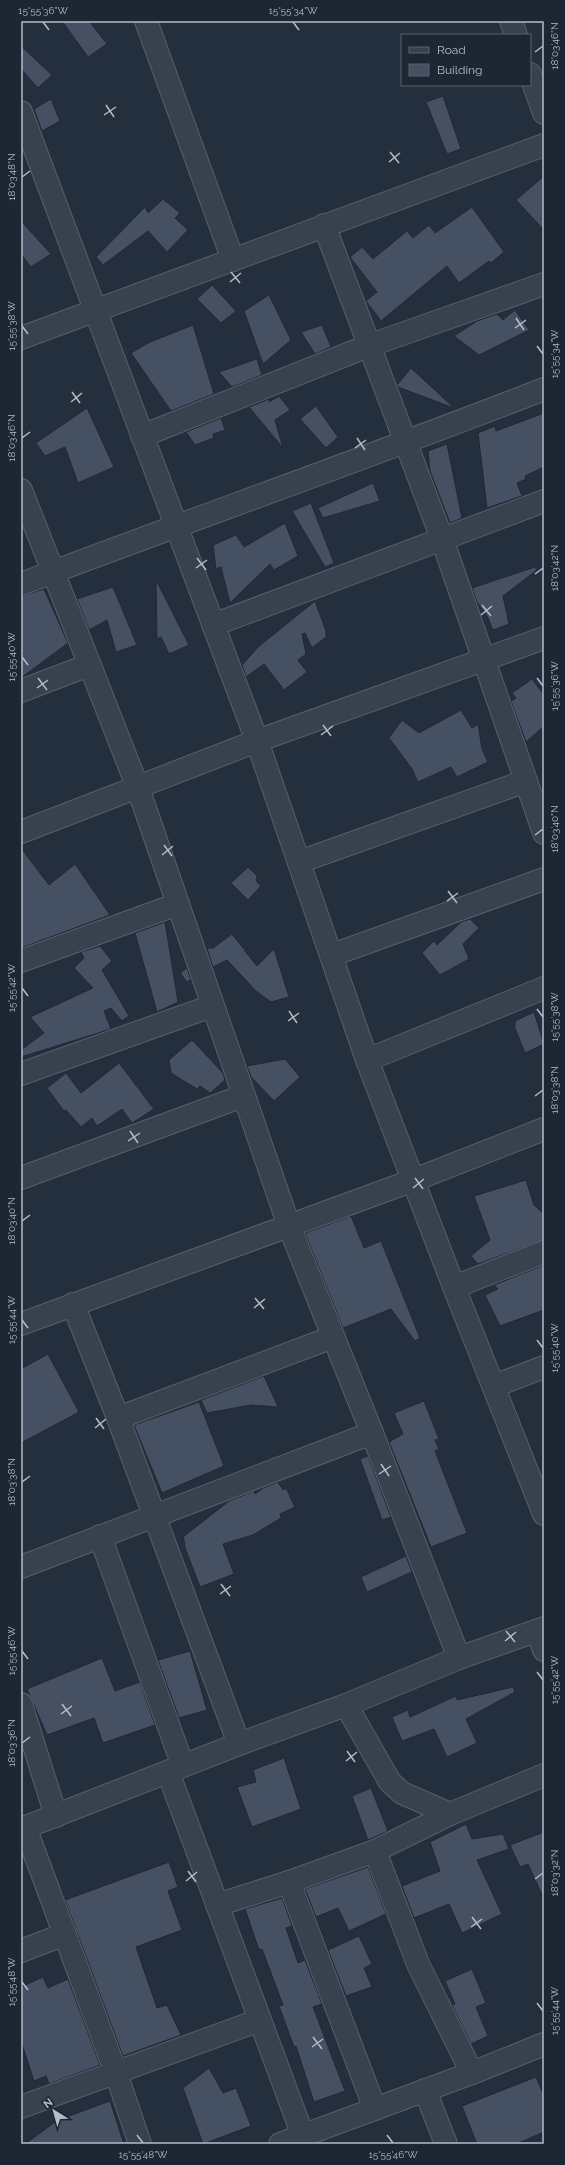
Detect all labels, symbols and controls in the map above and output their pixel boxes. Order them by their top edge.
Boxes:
text: 15°55'36"W [18,5,68,16]
text: 15°55'34"W [268,5,318,16]
text: 18°03'46"N [549,22,560,70]
legend [401,34,531,86]
text: Road [437,43,466,57]
text: Building [437,63,483,77]
text: 18°03'48"N [6,153,17,201]
text: 15°55'38"W [6,301,17,351]
text: 15°55'34"W [549,329,560,379]
text: 18°03'46"N [6,414,17,462]
text: 18°03'42"N [549,545,560,591]
text: 15°55'40"W [6,632,17,682]
text: 15°55'36"W [549,661,560,711]
text: 18°03'40"N [549,805,560,853]
text: 15°55'42"W [6,963,17,1012]
text: 15°55'38"W [549,992,560,1042]
text: 18°03'38"N [549,1066,560,1114]
text: 18°03'40"N [6,1197,17,1245]
text: 15°55'44"W [6,1295,17,1344]
text: 15°55'40"W [549,1323,560,1373]
text: 18°03'38"N [6,1458,17,1506]
text: 15°55'46"W [6,1626,17,1676]
text: 15°55'42"W [549,1655,560,1704]
text: 18°03'36"N [6,1719,17,1767]
text: 18°03'32"N [549,1849,560,1897]
text: 15°55'48"W [6,1957,17,2007]
text: 15°55'44"W [549,1986,560,2035]
north arrow [34,2091,74,2131]
text: N [41,2096,56,2111]
text: 15°55'48"W [118,2149,168,2160]
text: 15°55'46"W [368,2149,418,2160]

